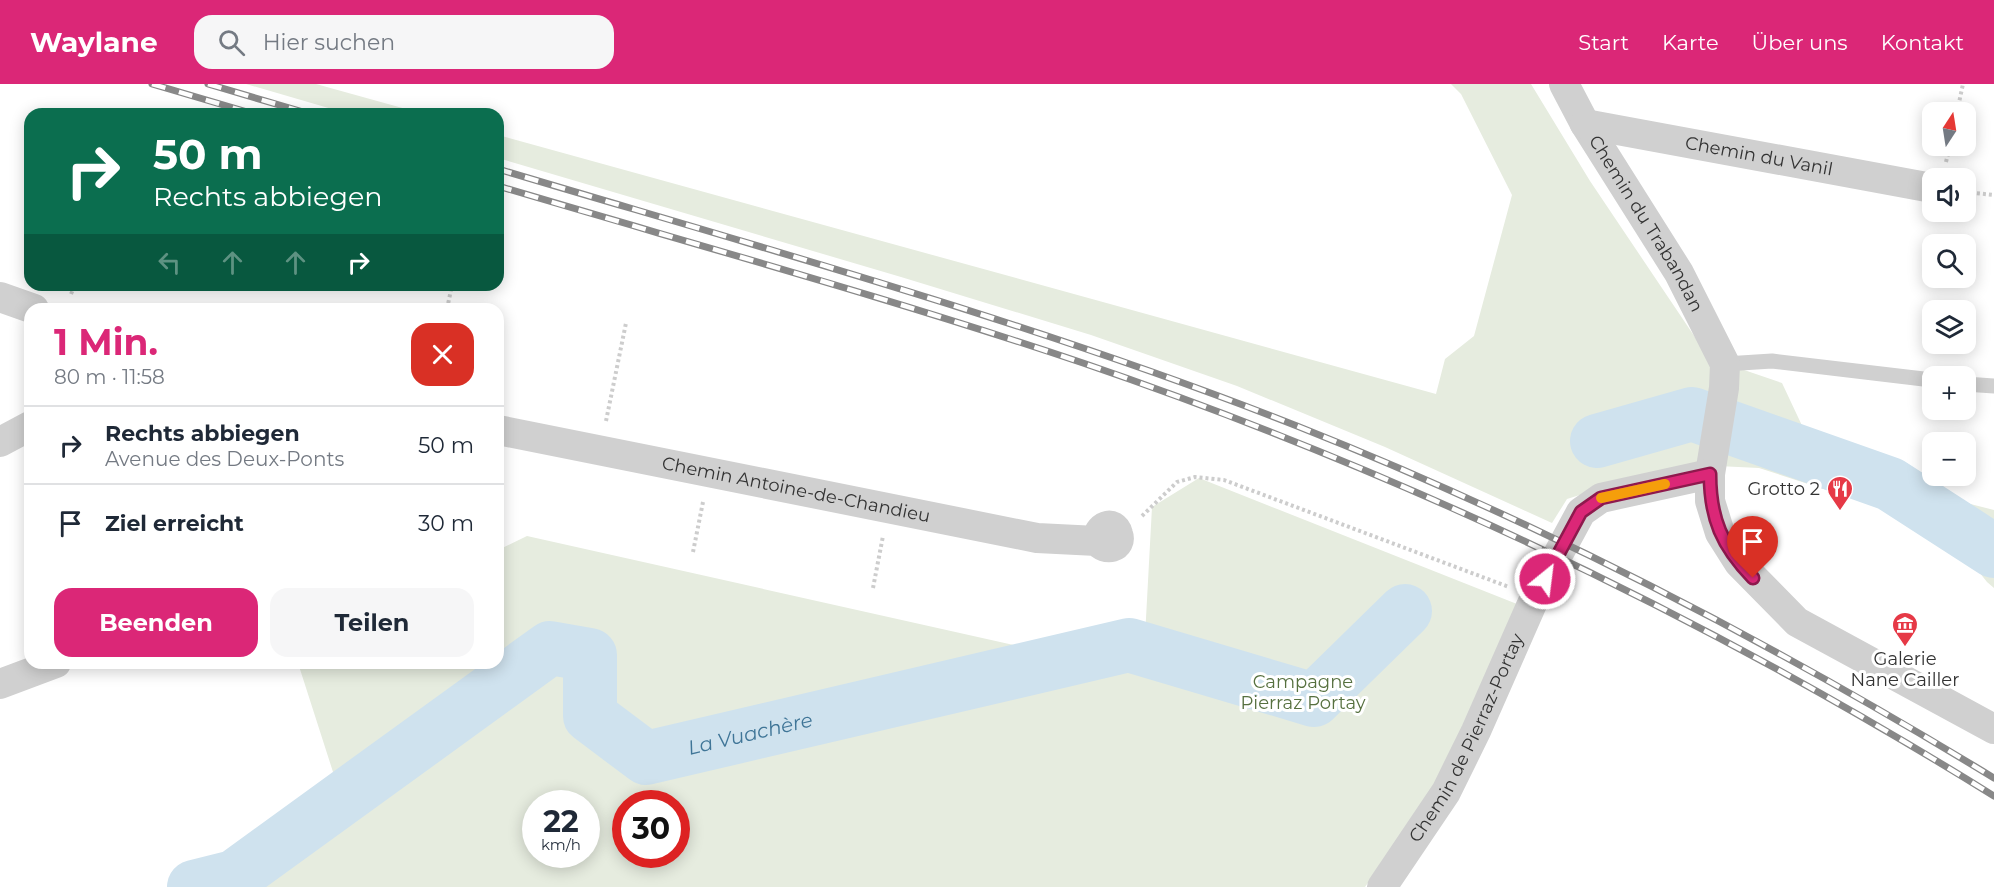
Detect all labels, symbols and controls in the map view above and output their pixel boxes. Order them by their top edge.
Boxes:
search box [194,15,614,69]
text: Waylane [30,25,158,59]
icon: search [215,26,248,59]
text: Hier suchen [263,29,395,56]
text: Start [1578,30,1629,55]
text: Karte [1662,30,1719,55]
text: Über uns [1752,30,1848,55]
text: Kontakt [1881,30,1964,55]
north arrow [1922,102,1976,156]
map controls [1922,102,1976,486]
text: 50 m [153,128,262,180]
street label: Chemin du Trabandan [1584,131,1708,316]
icon: right [54,132,132,210]
street label: Chemin du Vanil [1683,132,1835,181]
button: sound [1922,168,1976,222]
text: Rechts abbiegen [153,180,382,213]
button: search [1922,234,1976,288]
icon: left [153,246,186,279]
icon: ahead [216,246,249,279]
icon: ahead [279,246,312,279]
icon: right [342,246,375,279]
button: layers [1922,300,1976,354]
text: 1 Min. [54,320,158,364]
button: close [411,323,474,386]
text: 80 m · 11:58 [54,365,165,389]
button: + [1922,366,1976,420]
text: Rechts abbiegen [105,420,300,447]
icon: right [54,429,87,462]
text: 50 m [418,432,474,459]
button: − [1922,432,1976,486]
text: Avenue des Deux-Ponts [105,447,344,471]
street label: Chemin Antoine-de-Chandieu [660,452,932,527]
restaurant icon: Grotto 2 [1825,474,1855,512]
place label: Grotto 2 [1748,478,1820,500]
icon: arrive [54,507,87,540]
text: Ziel erreicht [105,510,244,537]
text: 30 m [418,510,474,537]
pin [1727,516,1778,578]
icon: arrive [1736,525,1769,558]
position arrow [1513,547,1577,611]
button: Beenden [54,588,258,657]
button: Teilen [270,588,474,657]
museum icon: Galerie Nane Cailler [1890,610,1920,648]
street label: Chemin de Pierraz-Portay [1404,630,1529,847]
place label: Galerie Nane Cailler [1851,648,1959,691]
park label: Campagne Pierraz Portay [1240,671,1366,714]
water label: La Vuachère [685,707,815,760]
speed limit sign: 30 [612,790,690,868]
text: 22 [543,803,579,840]
text: km/h [541,835,581,854]

